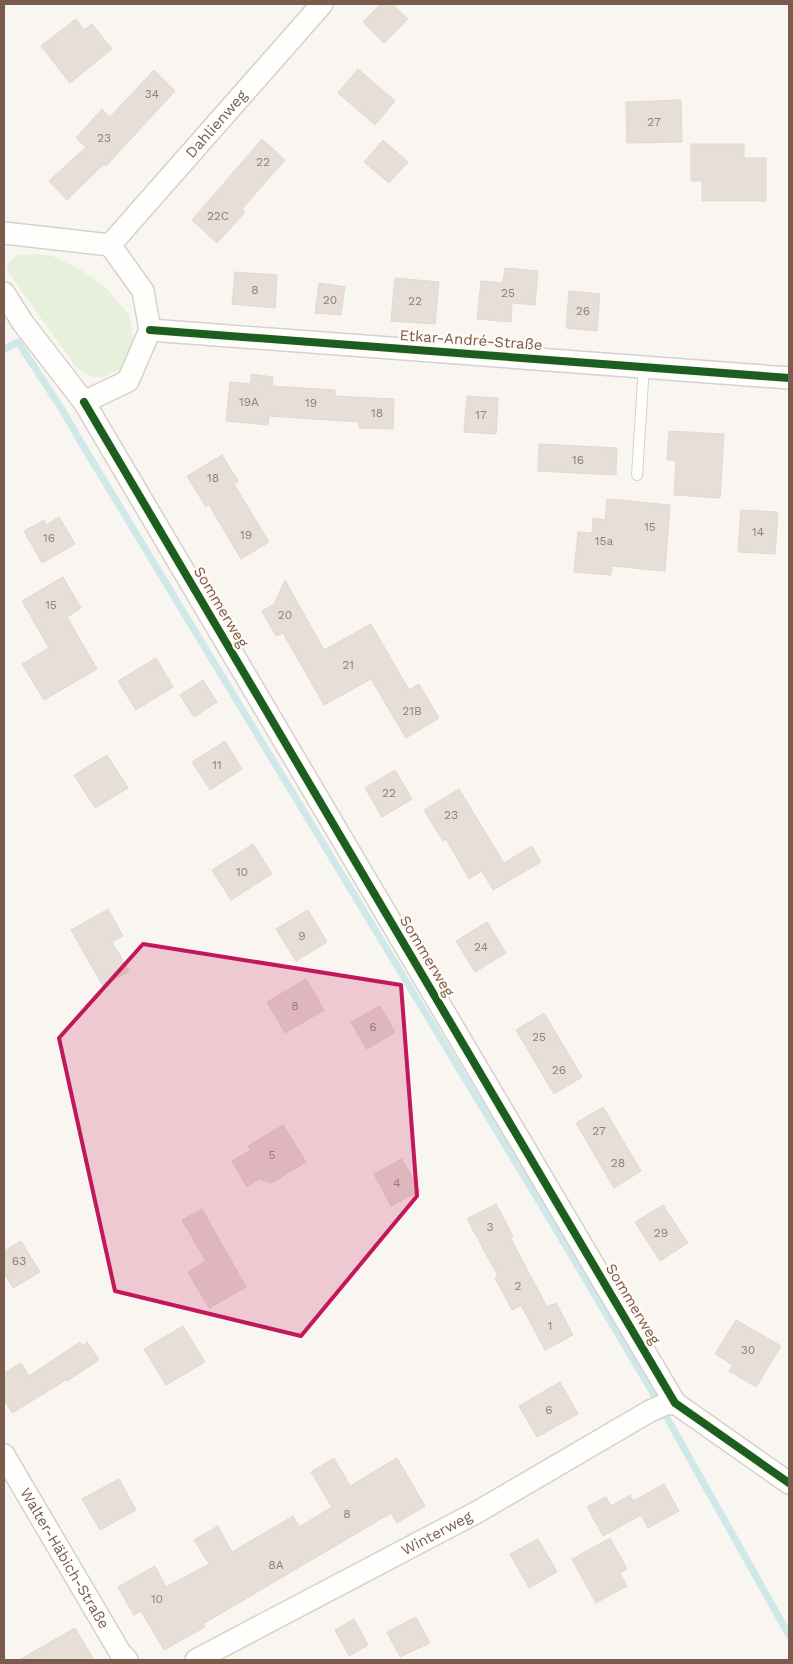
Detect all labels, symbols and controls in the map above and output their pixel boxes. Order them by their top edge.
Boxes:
house number: 34 [145,87,159,101]
street label: Dahlienweg [182,87,251,162]
house number: 27 [647,115,661,129]
house number: 23 [97,131,111,145]
house number: 22 [256,155,270,169]
house number: 22C [207,209,229,223]
house number: 8 [251,283,259,297]
house number: 25 [501,286,515,300]
house number: 20 [323,293,337,307]
house number: 22 [408,294,422,308]
house number: 26 [576,304,590,318]
street label: Etkar-André-Straße [399,326,543,354]
house number: 19A [239,395,259,409]
house number: 19 [305,396,317,410]
house number: 18 [371,406,383,420]
house number: 17 [475,408,487,422]
house number: 16 [572,453,584,467]
house number: 18 [207,471,219,485]
house number: 15 [644,520,656,534]
house number: 14 [752,525,764,539]
house number: 19 [240,528,252,542]
house number: 16 [43,531,55,545]
house number: 15a [595,534,613,548]
street label: Sommerweg [190,563,252,651]
house number: 15 [45,598,57,612]
house number: 20 [278,608,292,622]
house number: 21 [342,658,354,672]
house number: 21B [402,704,422,718]
house number: 11 [212,758,222,772]
house number: 22 [382,786,396,800]
house number: 23 [444,808,458,822]
house number: 10 [236,865,248,879]
street label: Sommerweg [396,912,458,1000]
house number: 9 [298,929,306,943]
house number: 24 [474,940,488,954]
house number: 8 [291,999,299,1013]
house number: 6 [369,1020,377,1034]
house number: 25 [532,1030,546,1044]
house number: 26 [552,1063,566,1077]
house number: 27 [592,1124,606,1138]
house number: 5 [269,1148,276,1162]
house number: 28 [611,1156,625,1170]
house number: 4 [393,1176,401,1190]
house number: 3 [487,1220,494,1234]
house number: 29 [654,1226,668,1240]
house number: 63 [12,1254,26,1268]
street label: Sommerweg [602,1260,664,1348]
house number: 2 [515,1279,522,1293]
house number: 1 [548,1319,552,1333]
house number: 30 [741,1343,755,1357]
house number: 6 [545,1403,553,1417]
street label: Walter-Häbich-Straße [16,1485,113,1632]
house number: 8 [343,1507,351,1521]
street label: Winterweg [398,1507,475,1559]
house number: 8A [268,1558,284,1572]
house number: 10 [151,1592,163,1606]

